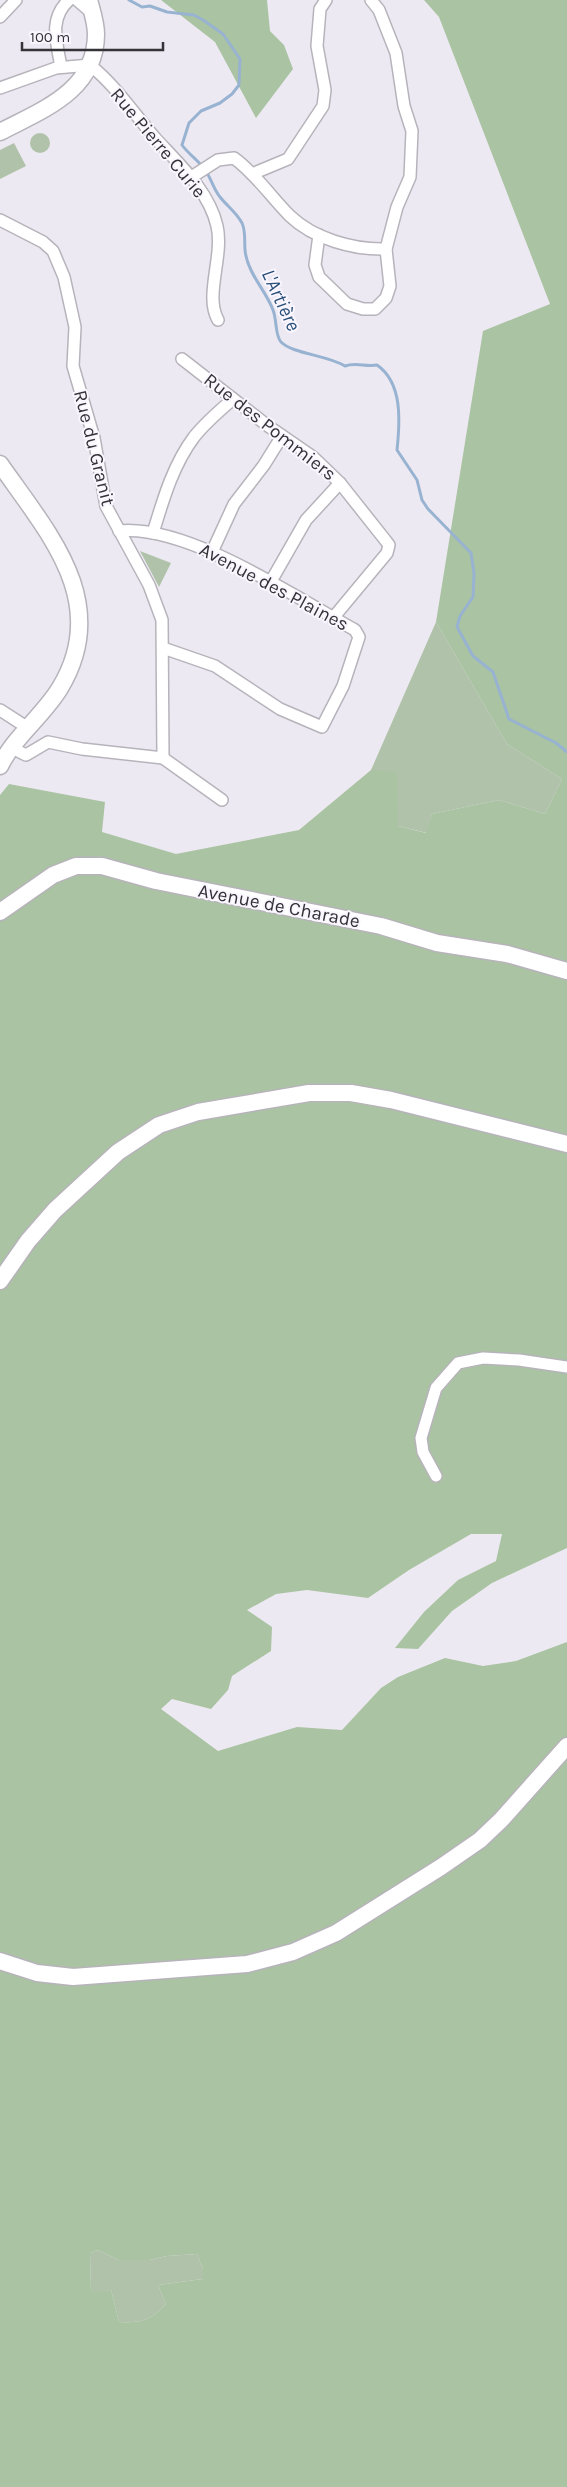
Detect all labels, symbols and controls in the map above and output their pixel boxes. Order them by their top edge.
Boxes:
scale bar [22,20,164,52]
text: 100 m [30,28,70,46]
street label: Rue Pierre Curie [106,84,210,202]
water label: L'Artière [257,265,305,335]
street label: Rue des Pommiers [200,369,340,485]
street label: Rue du Granit [69,388,119,508]
street label: Avenue des Plaines [196,538,352,636]
street label: Avenue de Charade [196,880,362,932]

